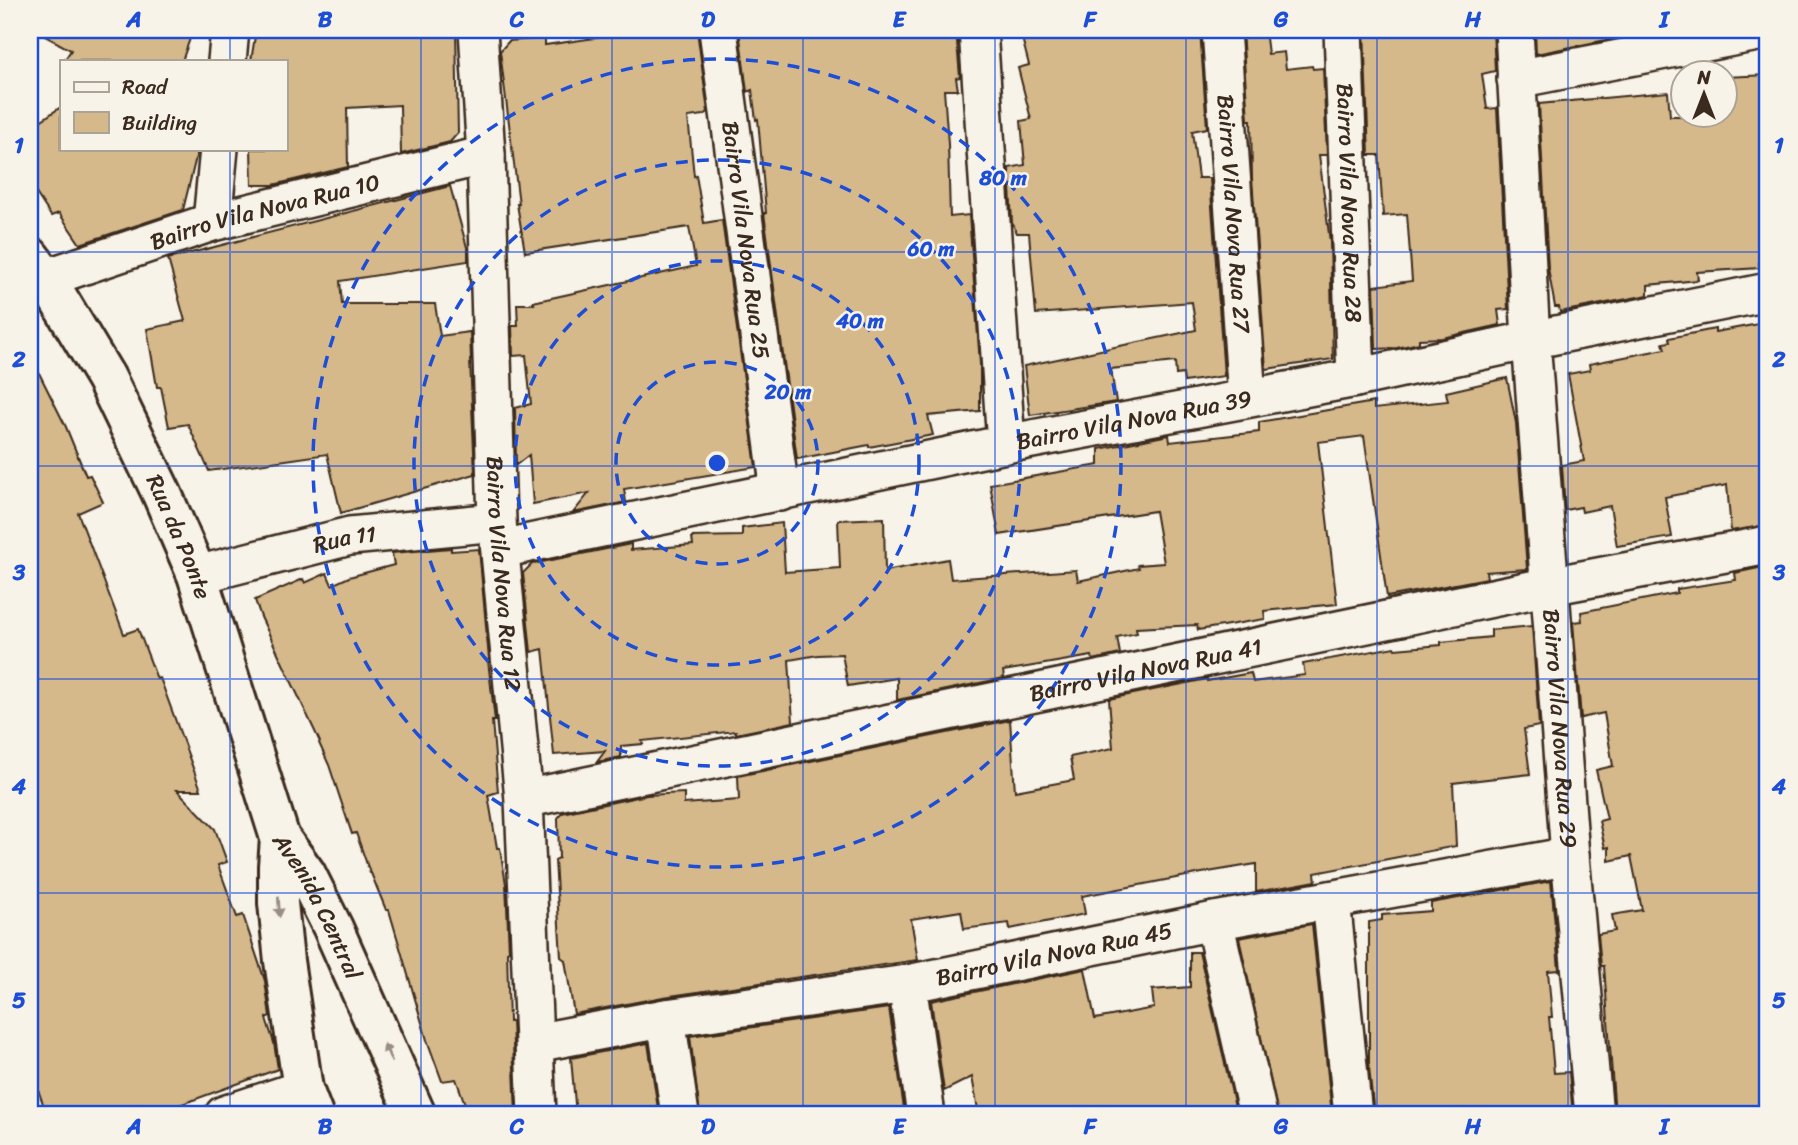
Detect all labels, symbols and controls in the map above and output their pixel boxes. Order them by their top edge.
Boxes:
text: A [125,0,142,40]
text: B [318,0,333,40]
text: C [509,0,525,40]
text: D [701,0,716,40]
text: E [893,0,908,40]
text: F [1083,0,1098,40]
text: G [1273,0,1289,40]
text: H [1464,0,1482,40]
text: I [1658,0,1670,40]
legend [60,60,287,150]
north arrow [1668,60,1738,130]
text: N [1696,61,1711,94]
text: Road [122,68,169,106]
street label: Bairro Vila Nova Rua 28 [1325,83,1374,323]
street label: Bairro Vila Nova Rua 27 [1205,93,1263,336]
text: Building [122,104,198,142]
street label: Bairro Vila Nova Rua 25 [710,119,782,362]
text: 1 [14,125,24,166]
text: 1 [1774,125,1784,166]
text: 80 m [978,159,1028,197]
street label: Bairro Vila Nova Rua 10 [144,161,384,262]
text: 60 m [907,230,955,268]
text: 40 m [835,302,885,340]
text: 2 [11,339,26,380]
text: 2 [1771,339,1786,380]
text: 20 m [764,373,812,411]
street label: Bairro Vila Nova Rua 39 [1013,378,1255,462]
centre of rings [705,451,729,475]
street label: Bairro Vila Nova Rua 12 [475,455,534,692]
street label: Rua da Ponte [135,467,224,604]
street label: Rua 11 [308,513,378,565]
text: 3 [12,552,26,593]
text: 3 [1772,552,1786,593]
street label: Bairro Vila Nova Rua 29 [1531,607,1590,849]
street label: Bairro Vila Nova Rua 41 [1026,626,1266,714]
text: 4 [11,766,27,807]
text: 4 [1771,766,1787,807]
street label: Avenida Central [261,823,374,987]
one-way arrow [274,896,285,918]
street label: Bairro Vila Nova Rua 45 [932,910,1176,998]
text: 5 [12,980,26,1021]
text: 5 [1772,980,1786,1021]
one-way arrow [382,1043,394,1063]
text: A [125,1106,142,1145]
text: B [318,1106,333,1145]
text: C [509,1106,525,1145]
text: D [701,1106,716,1145]
text: E [893,1106,908,1145]
text: F [1083,1106,1098,1145]
text: G [1273,1106,1289,1145]
text: H [1464,1106,1482,1145]
text: I [1658,1106,1670,1145]

